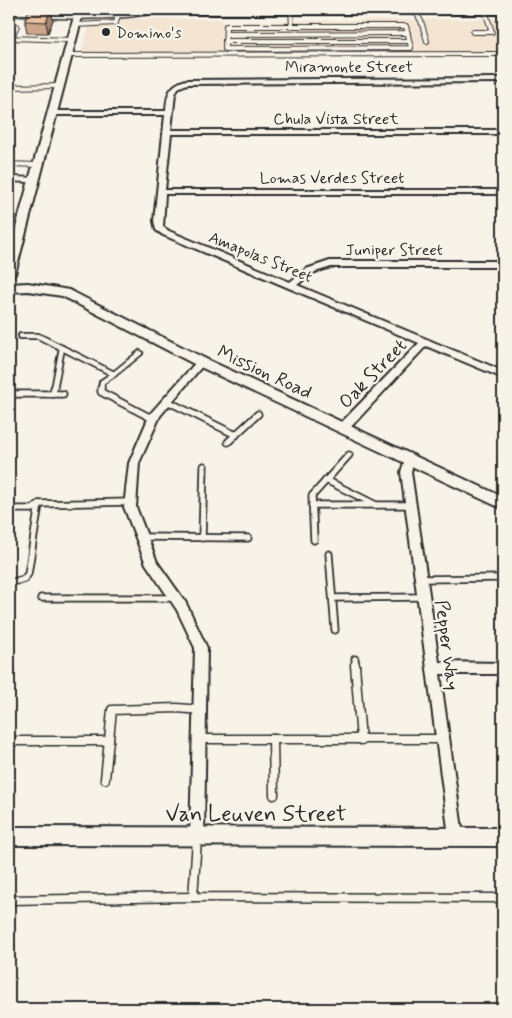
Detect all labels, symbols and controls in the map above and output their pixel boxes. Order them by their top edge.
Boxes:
place label: Domino's [116,23,182,44]
marker: Domino's [100,26,112,38]
street label: Miramonte Street [285,57,413,78]
street label: Chula Vista Street [273,109,399,130]
street label: Lomas Verdes Street [260,168,404,189]
street label: Amapolas Street [205,227,315,288]
street label: Juniper Street [345,240,443,261]
street label: Oak Street [334,334,413,414]
street label: Mission Road [213,340,316,405]
street label: Pepper Way [429,598,464,692]
street label: Van Leuven Street [165,801,347,829]

